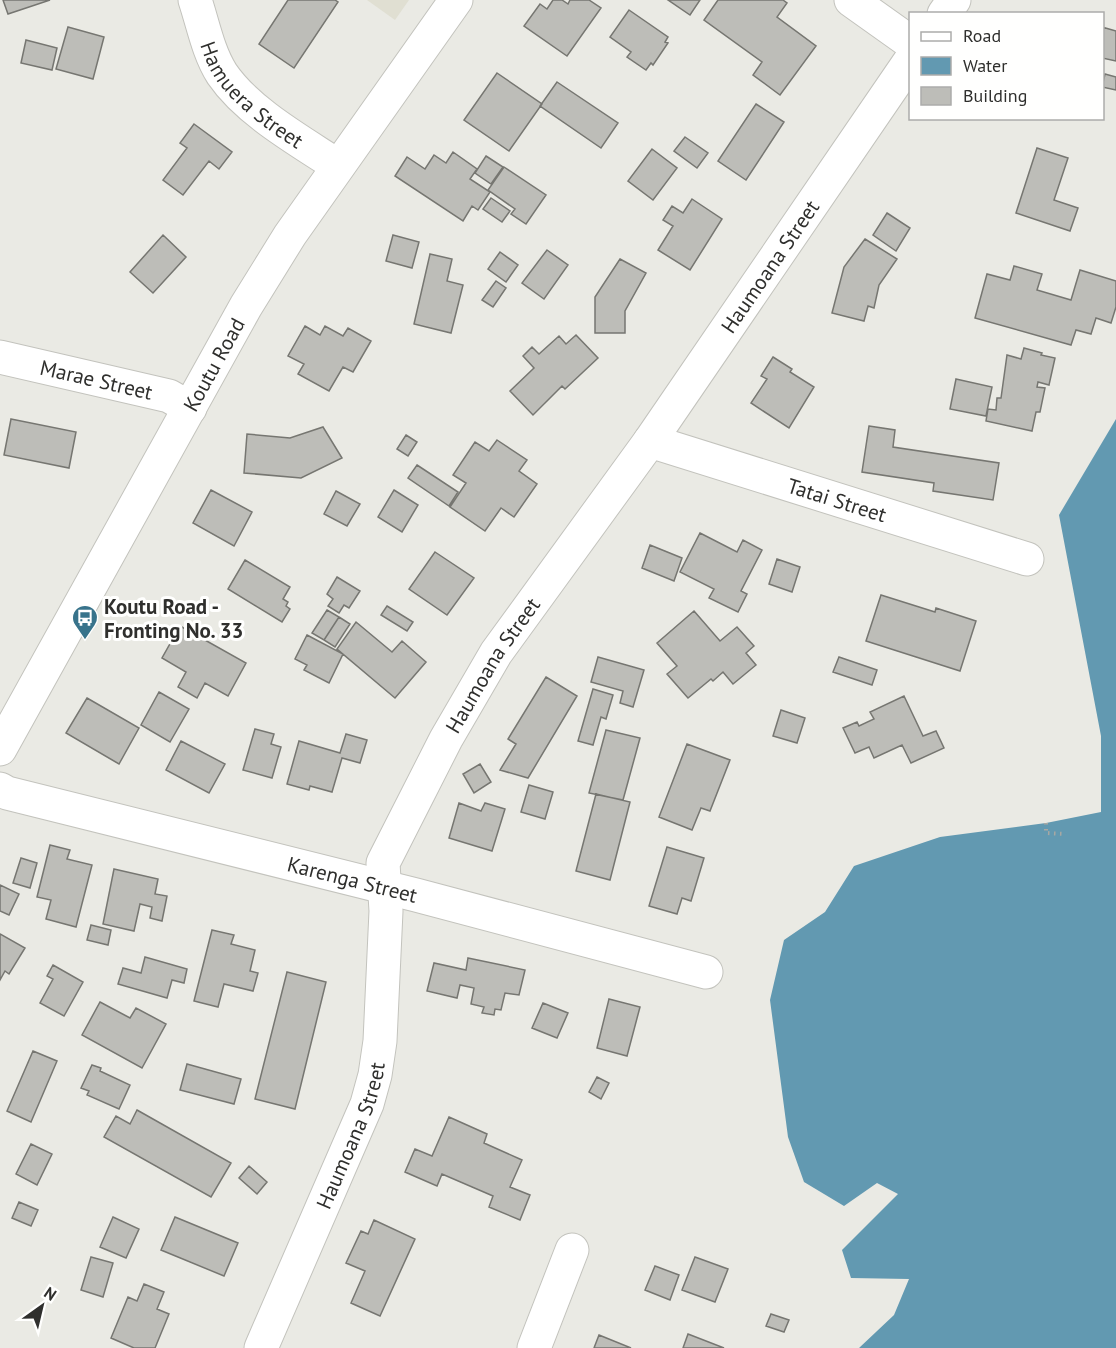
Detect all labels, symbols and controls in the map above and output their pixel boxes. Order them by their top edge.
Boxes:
legend [909,12,1104,120]
text: Road [963,24,1001,47]
street label: Hamuera Street [195,37,309,154]
text: Water [963,54,1007,77]
text: Building [963,84,1027,107]
street label: Haumoana Street [714,194,825,338]
street label: Koutu Road [177,313,250,416]
street label: Marae Street [38,353,155,405]
street label: Tatai Street [784,471,890,528]
street label: Haumoana Street [439,592,545,738]
place label: Koutu Road - Fronting No. 33 [104,593,243,644]
bus stop icon: Koutu Road - Fronting No. 33 [70,603,100,641]
street label: Karenga Street [285,850,420,908]
street label: Haumoana Street [310,1060,390,1213]
north arrow [12,1276,72,1336]
text: N [40,1282,60,1305]

